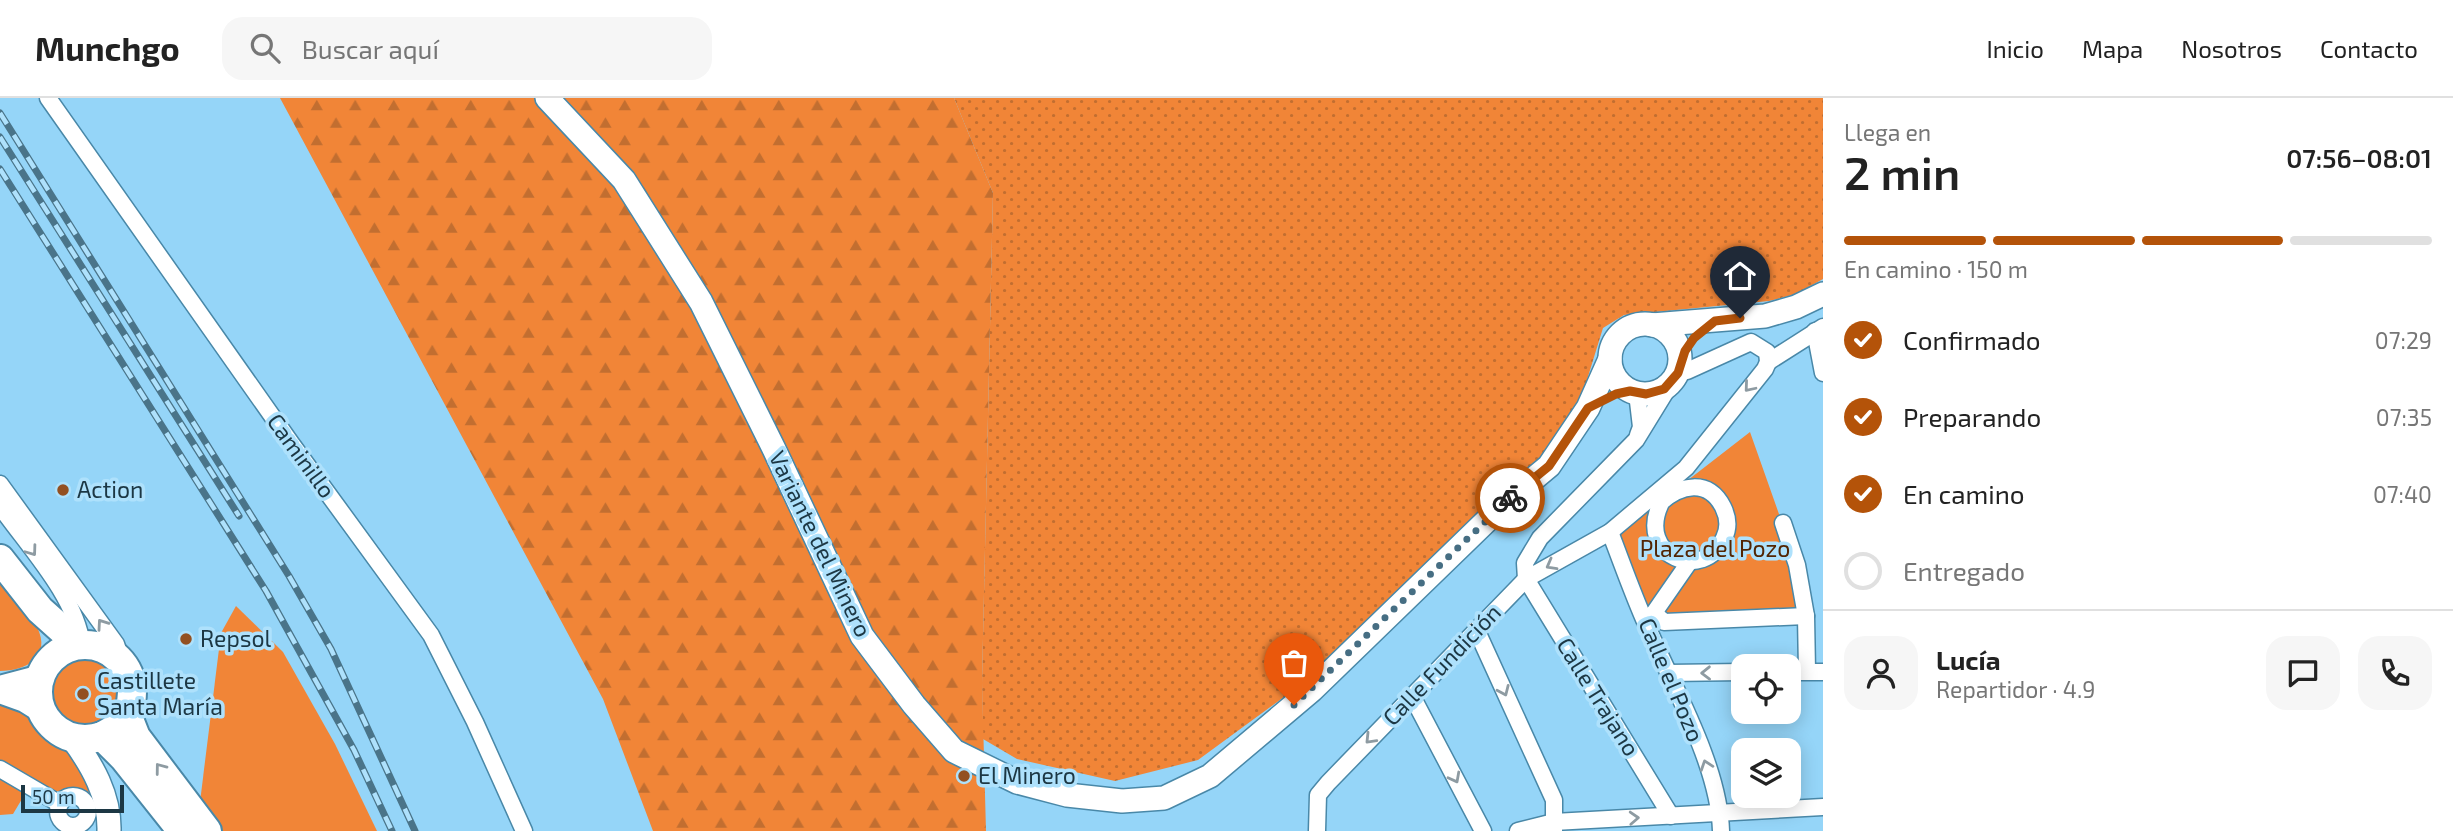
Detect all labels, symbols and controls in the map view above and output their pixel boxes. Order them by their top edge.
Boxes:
search box [222,17,712,80]
text: Munchgo [35,28,180,68]
icon: search [246,29,284,67]
text: Buscar aquí [302,33,439,64]
text: Inicio [1986,34,2044,63]
text: Mapa [2082,34,2143,63]
text: Nosotros [2181,34,2282,63]
text: Contacto [2320,34,2418,63]
text: Llega en [1844,118,1931,146]
text: 07:56–08:01 [2286,142,2432,173]
text: 2 min [1844,144,1960,199]
pin [1710,246,1770,318]
text: En camino · 150 m [1844,255,2028,283]
icon: home [1721,257,1759,295]
icon: check [1844,321,1882,359]
text: Confirmado [1903,324,2041,355]
text: 07:29 [2375,326,2432,354]
one-way arrow [1745,379,1757,392]
icon: check [1844,398,1882,436]
text: Preparando [1903,401,2041,432]
text: 07:35 [2376,403,2432,431]
street label: Caminillo [262,408,342,503]
street label: Variante del Minero [764,446,878,641]
courier [1475,463,1545,533]
place label: Action [77,475,143,503]
icon: check [1844,475,1882,513]
text: En camino [1903,478,2025,509]
icon: bike [1491,479,1529,517]
text: 07:40 [2373,480,2432,508]
marker: Action [55,482,71,498]
park label: Plaza del Pozo [1640,534,1790,562]
one-way arrow [24,543,36,556]
text: Entregado [1903,555,2025,586]
one-way arrow [1545,557,1558,570]
street label: Calle Fundición [1376,598,1506,731]
street label: Calle el Pozo [1633,613,1711,746]
one-way arrow [98,619,111,632]
place label: Repsol [200,624,272,652]
marker: Repsol [178,631,194,647]
street label: Calle Trajano [1551,632,1646,761]
pin [1264,633,1324,705]
button: person [1844,636,1918,710]
button: chat [2266,636,2340,710]
button: phone [2358,636,2432,710]
icon: bag [1275,644,1313,682]
text: Lucía [1936,644,2001,675]
map controls [1731,654,1801,808]
button: locate [1731,654,1801,724]
one-way arrow [1700,665,1711,680]
place label: Castillete Santa María [97,666,223,720]
text: Repartidor · 4.9 [1936,675,2095,703]
one-way arrow [1496,684,1510,696]
marker: Castillete Santa María [75,686,91,702]
one-way arrow [1365,731,1378,744]
button: layers [1731,738,1801,808]
one-way arrow [1700,759,1714,771]
place label: El Minero [978,761,1076,789]
one-way arrow [155,763,168,775]
marker: El Minero [956,768,972,784]
one-way arrow [1446,771,1460,783]
scale bar [21,782,124,814]
text: 50 m [32,785,75,808]
one-way arrow [1629,810,1640,825]

